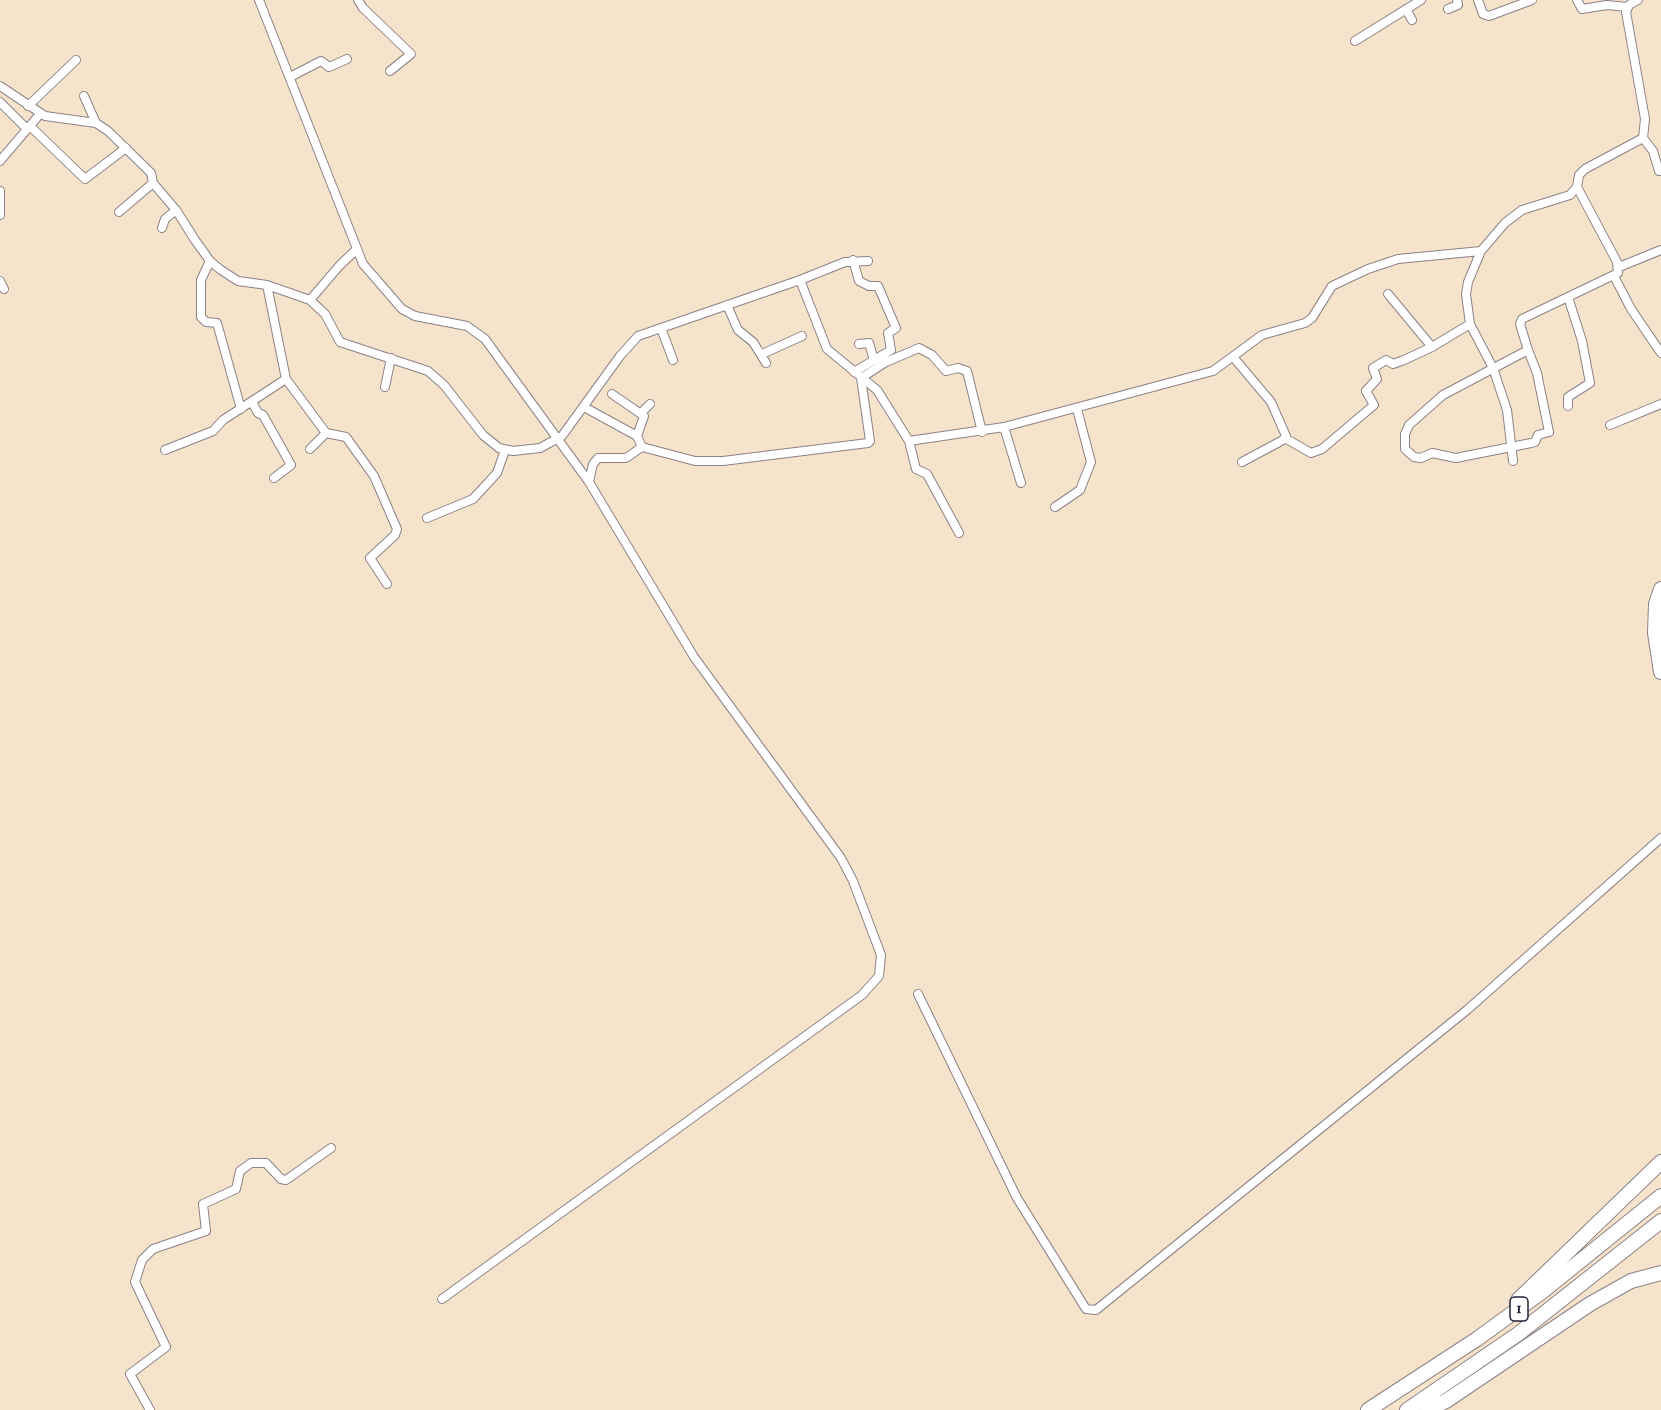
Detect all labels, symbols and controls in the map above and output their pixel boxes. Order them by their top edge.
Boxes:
road number: 1 [1510,1297,1528,1321]

